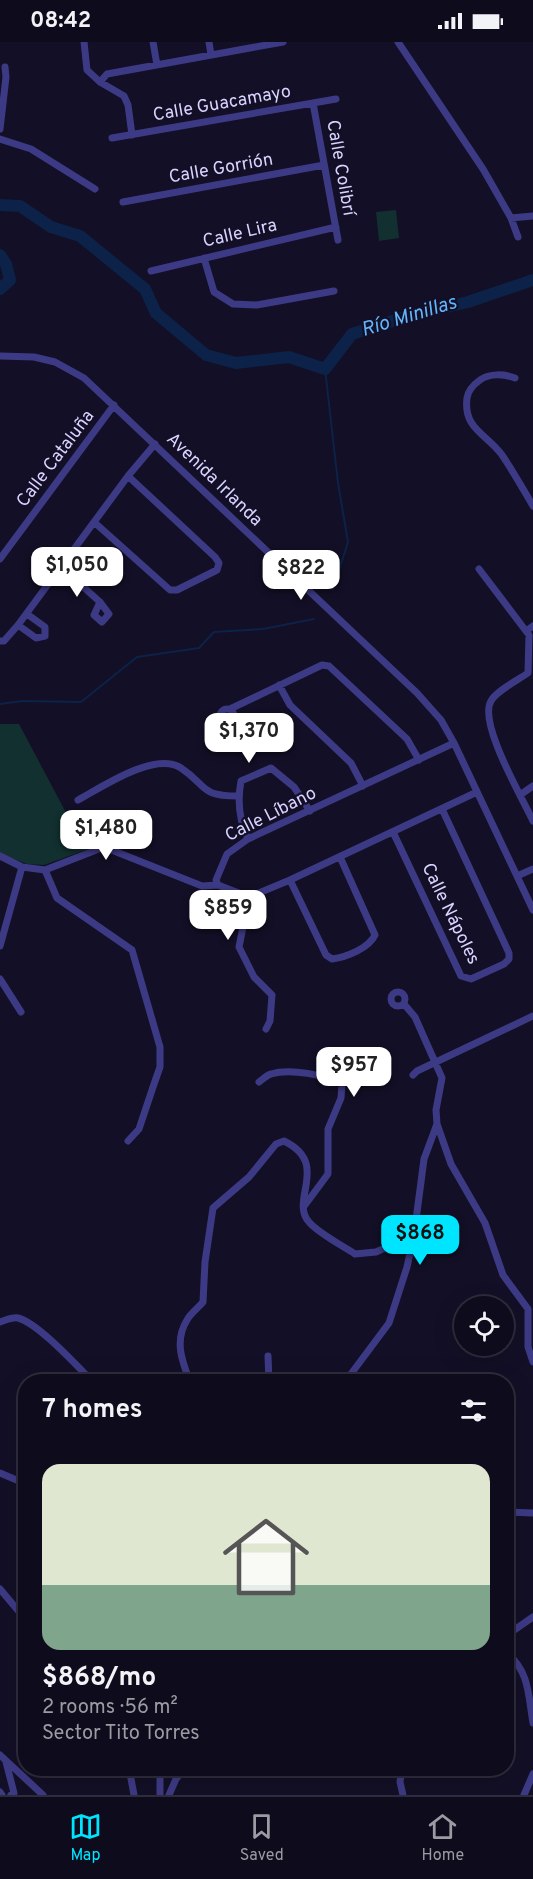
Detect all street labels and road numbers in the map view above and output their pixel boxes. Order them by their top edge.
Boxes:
street label: Calle Guacamayo [151,81,293,127]
street label: Calle Colibrí [320,118,360,219]
street label: Calle Gorrión [167,149,275,189]
street label: Calle Lira [201,214,279,254]
street label: Calle Cataluña [12,406,100,512]
street label: Avenida Irlanda [161,428,267,532]
street label: Calle Líbano [221,782,321,848]
street label: Calle Nápoles [416,860,484,968]

